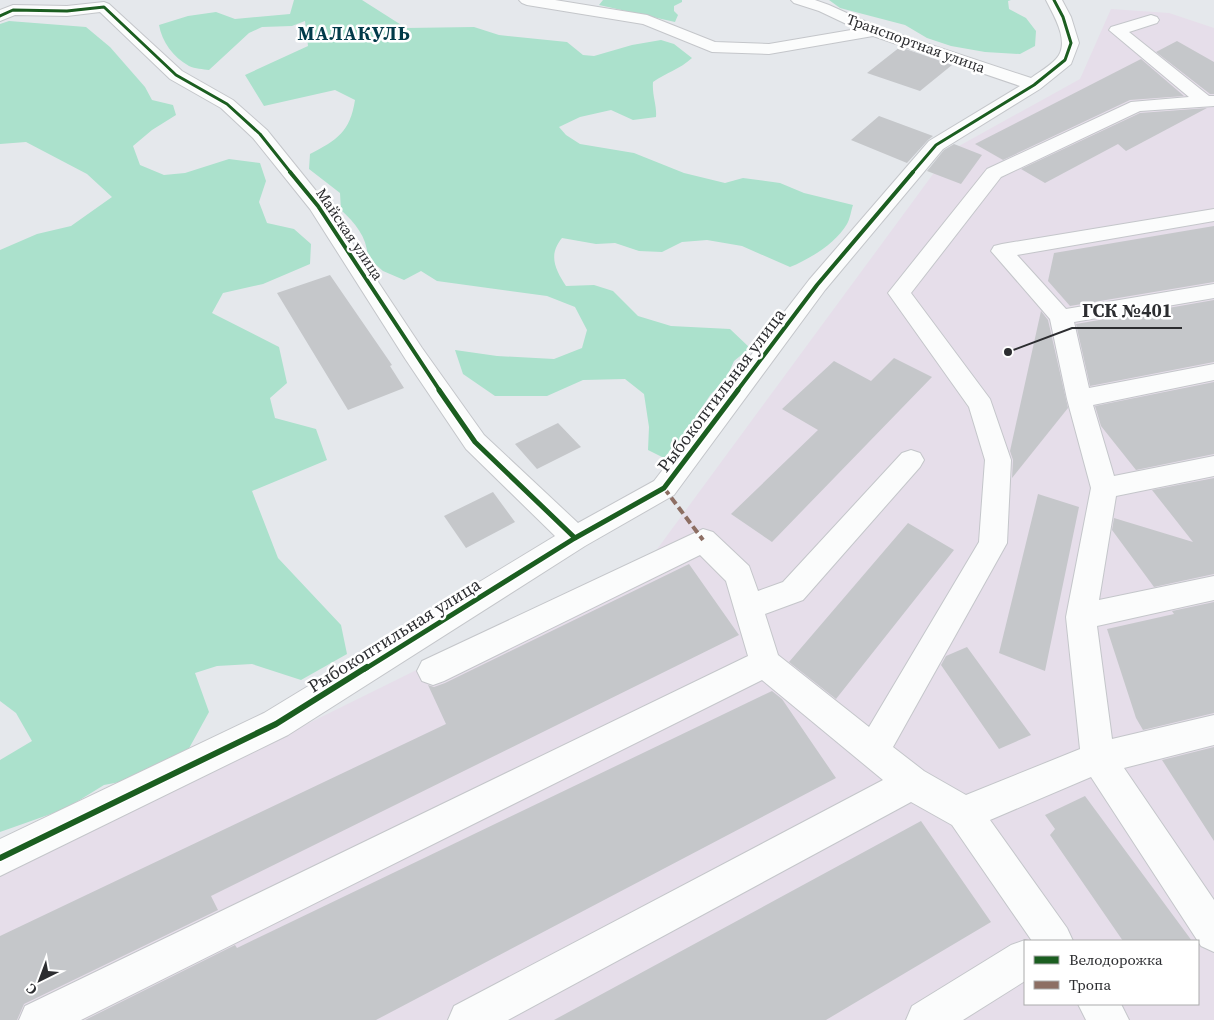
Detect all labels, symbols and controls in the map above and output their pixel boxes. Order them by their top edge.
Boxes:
street label: Транспортная улица [844,8,988,78]
district label: МАЛАКУЛЬ [297,20,411,46]
street label: Майская улица [311,184,389,285]
callout: ГСК №401 [1072,294,1182,328]
text: ГСК №401 [1082,297,1172,323]
street label: Рыбокоптильная улица [651,302,791,477]
street label: Рыбокоптильная улица [303,571,486,698]
legend [1024,940,1199,1005]
text: Велодорожка [1069,949,1163,970]
north arrow [15,955,65,1005]
text: Тропа [1069,974,1111,995]
text: С [21,979,41,1000]

